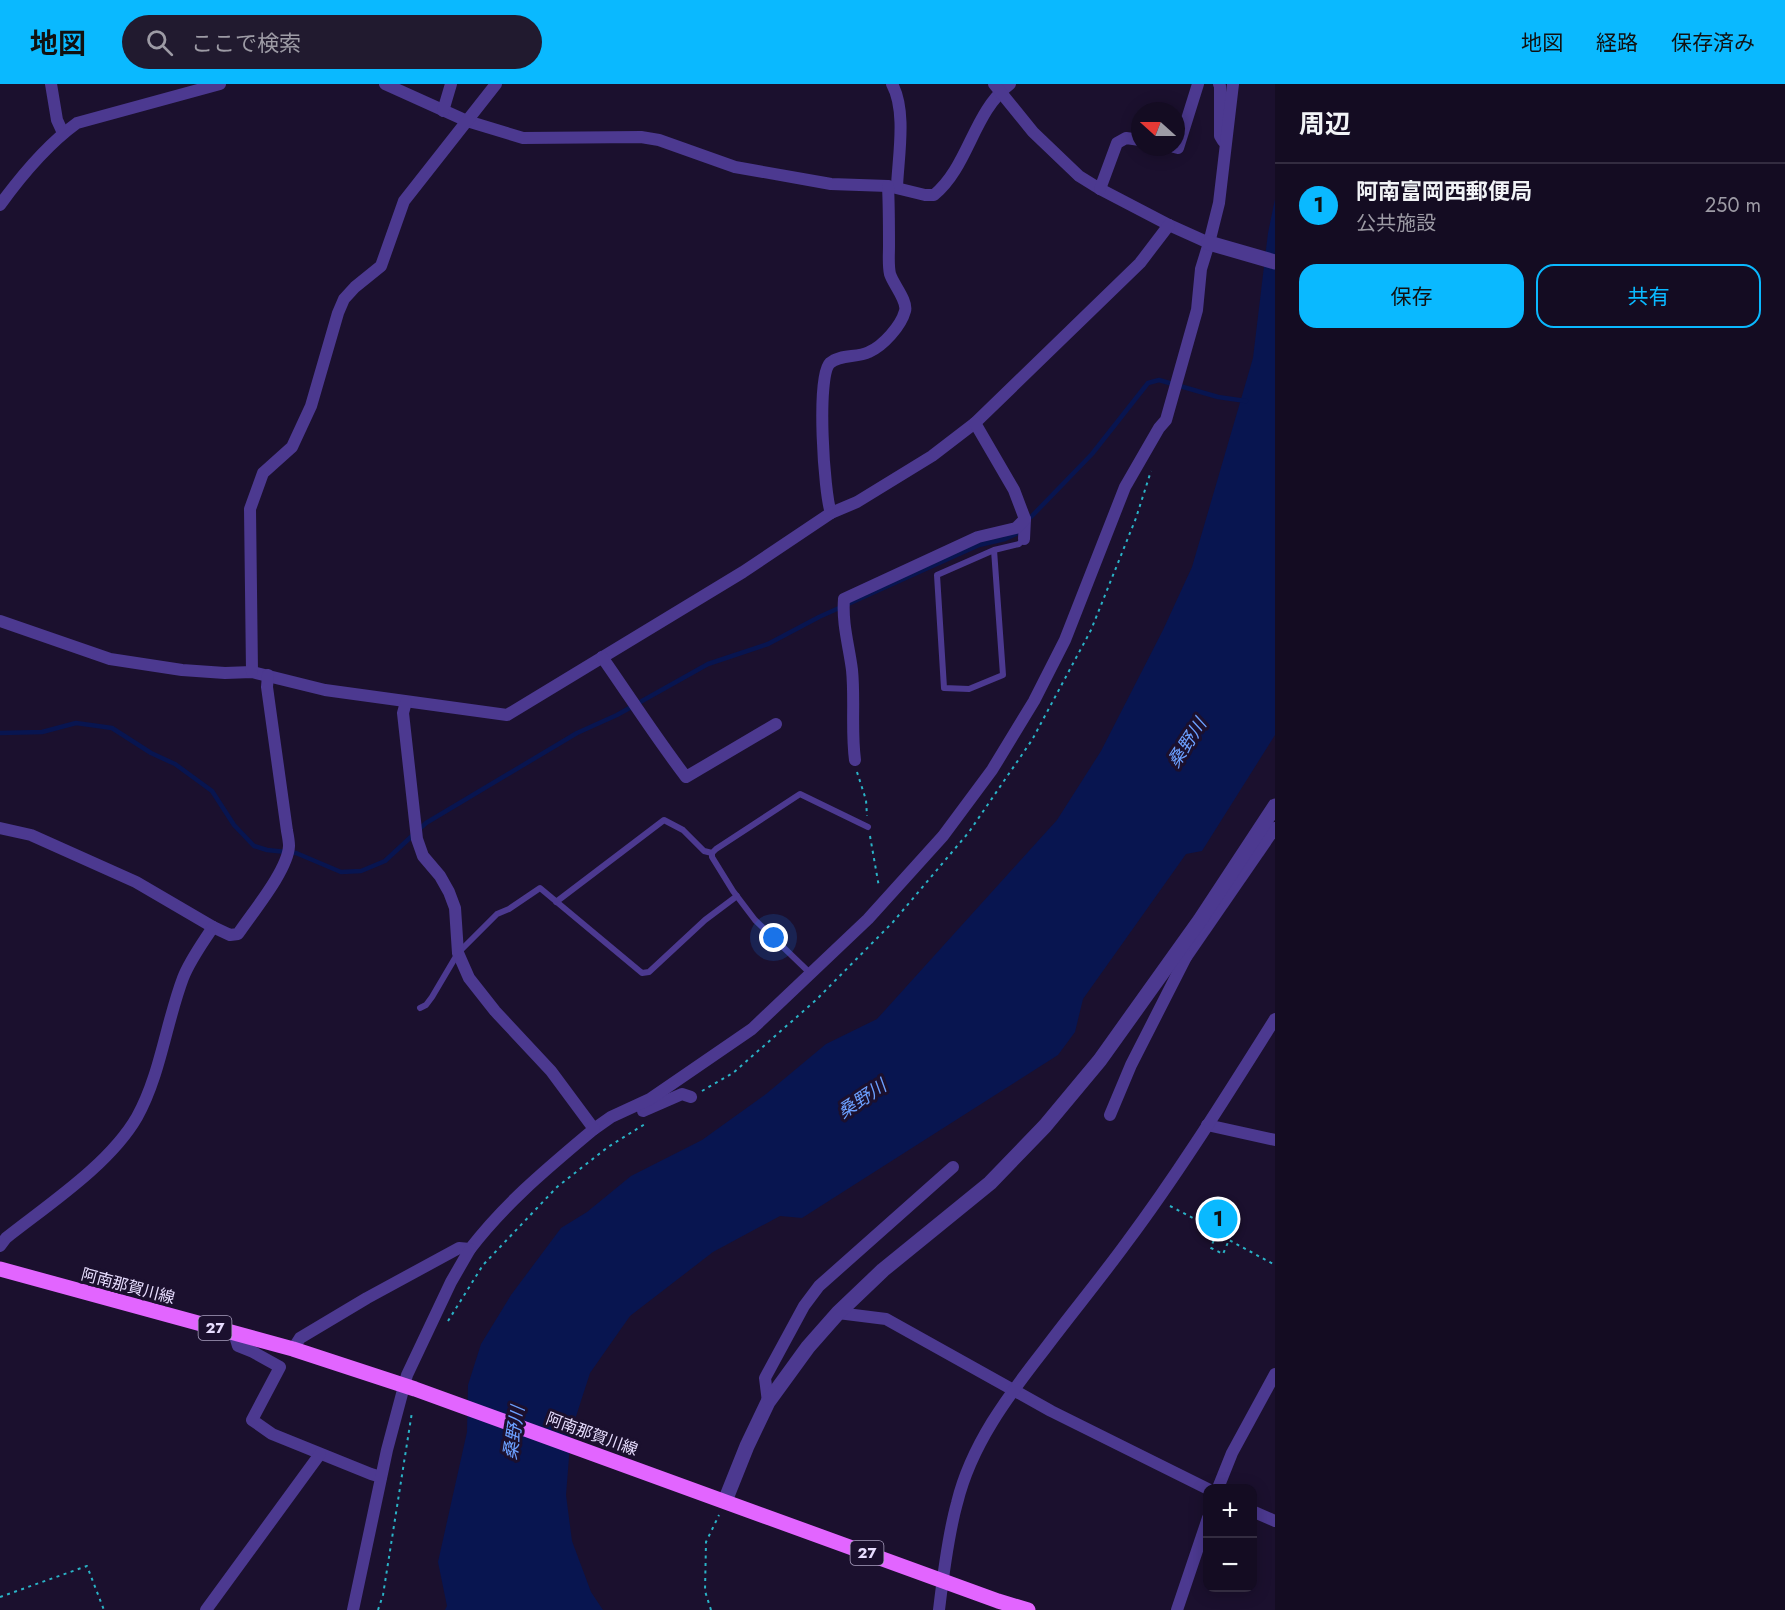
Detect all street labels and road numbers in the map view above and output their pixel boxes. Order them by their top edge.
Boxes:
street label: 阿南那賀川線 [79,1262,177,1310]
road number: 27 [198,1316,232,1340]
street label: 阿南那賀川線 [543,1407,641,1461]
road number: 27 [850,1541,884,1565]

